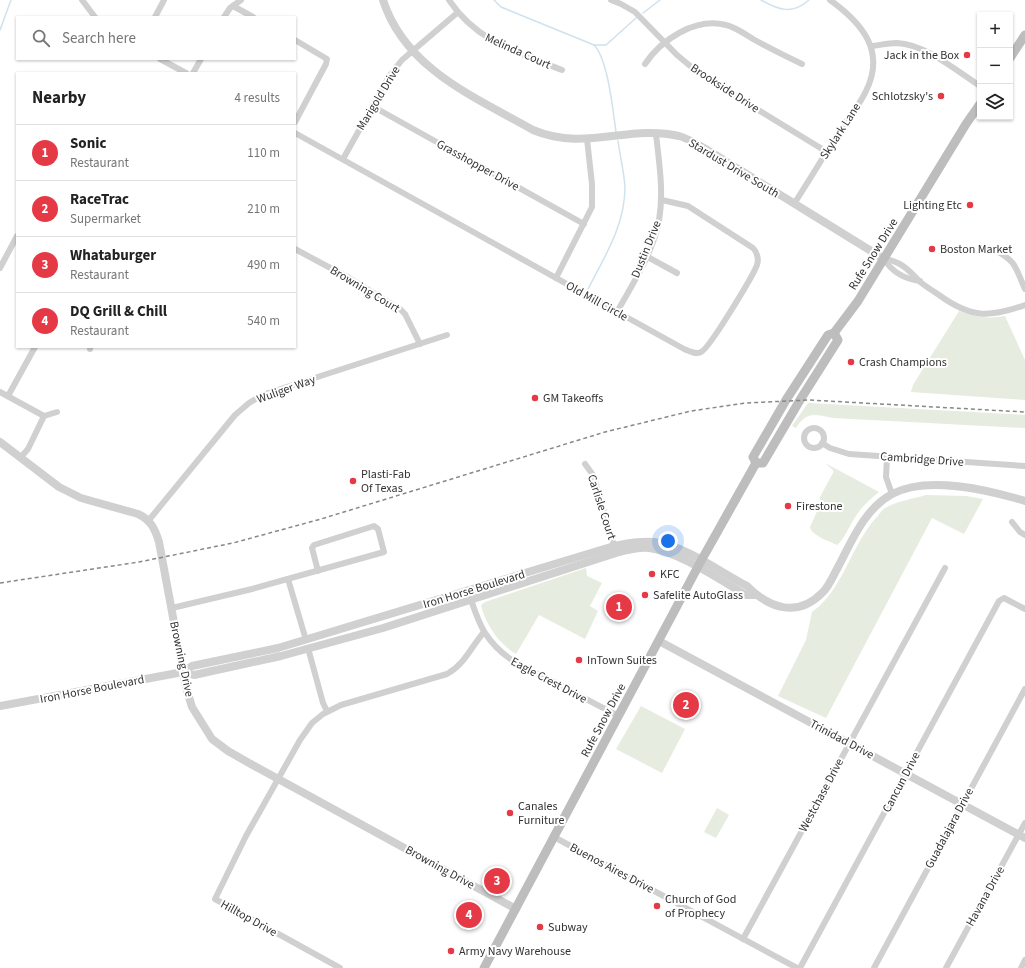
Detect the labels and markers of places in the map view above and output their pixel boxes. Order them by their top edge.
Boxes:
place label: Jack in the Box [884,47,960,64]
marker: Jack in the Box [962,50,972,60]
place label: Schlotzsky's [872,88,933,105]
marker: Schlotzsky's [936,91,946,101]
place label: Lighting Etc [903,197,963,214]
marker: Lighting Etc [965,200,975,210]
place label: Boston Market [940,241,1012,258]
marker: Boston Market [927,244,937,254]
place label: Crash Champions [859,354,947,371]
marker: Crash Champions [846,357,856,367]
place label: GM Takeoffs [543,390,603,407]
marker: GM Takeoffs [530,393,540,403]
place label: Plasti-Fab Of Texas [361,466,411,497]
marker: Plasti-Fab Of Texas [348,476,358,486]
place label: Firestone [796,498,843,515]
marker: Firestone [783,501,793,511]
place label: KFC [660,566,680,583]
marker: KFC [647,569,657,579]
place label: Safelite AutoGlass [653,587,743,604]
marker: Safelite AutoGlass [640,590,650,600]
pin: 1 [606,592,632,622]
place label: InTown Suites [587,652,657,669]
marker: InTown Suites [574,655,584,665]
pin: 2 [673,690,699,720]
place label: Canales Furniture [518,798,565,829]
marker: Canales Furniture [505,808,515,818]
pin: 3 [484,866,510,896]
place label: Church of God of Prophecy [665,891,736,922]
pin: 4 [456,900,482,930]
marker: Church of God of Prophecy [652,901,662,911]
place label: Subway [548,919,588,936]
marker: Subway [535,922,545,932]
place label: Army Navy Warehouse [459,943,571,960]
marker: Army Navy Warehouse [446,946,456,956]

